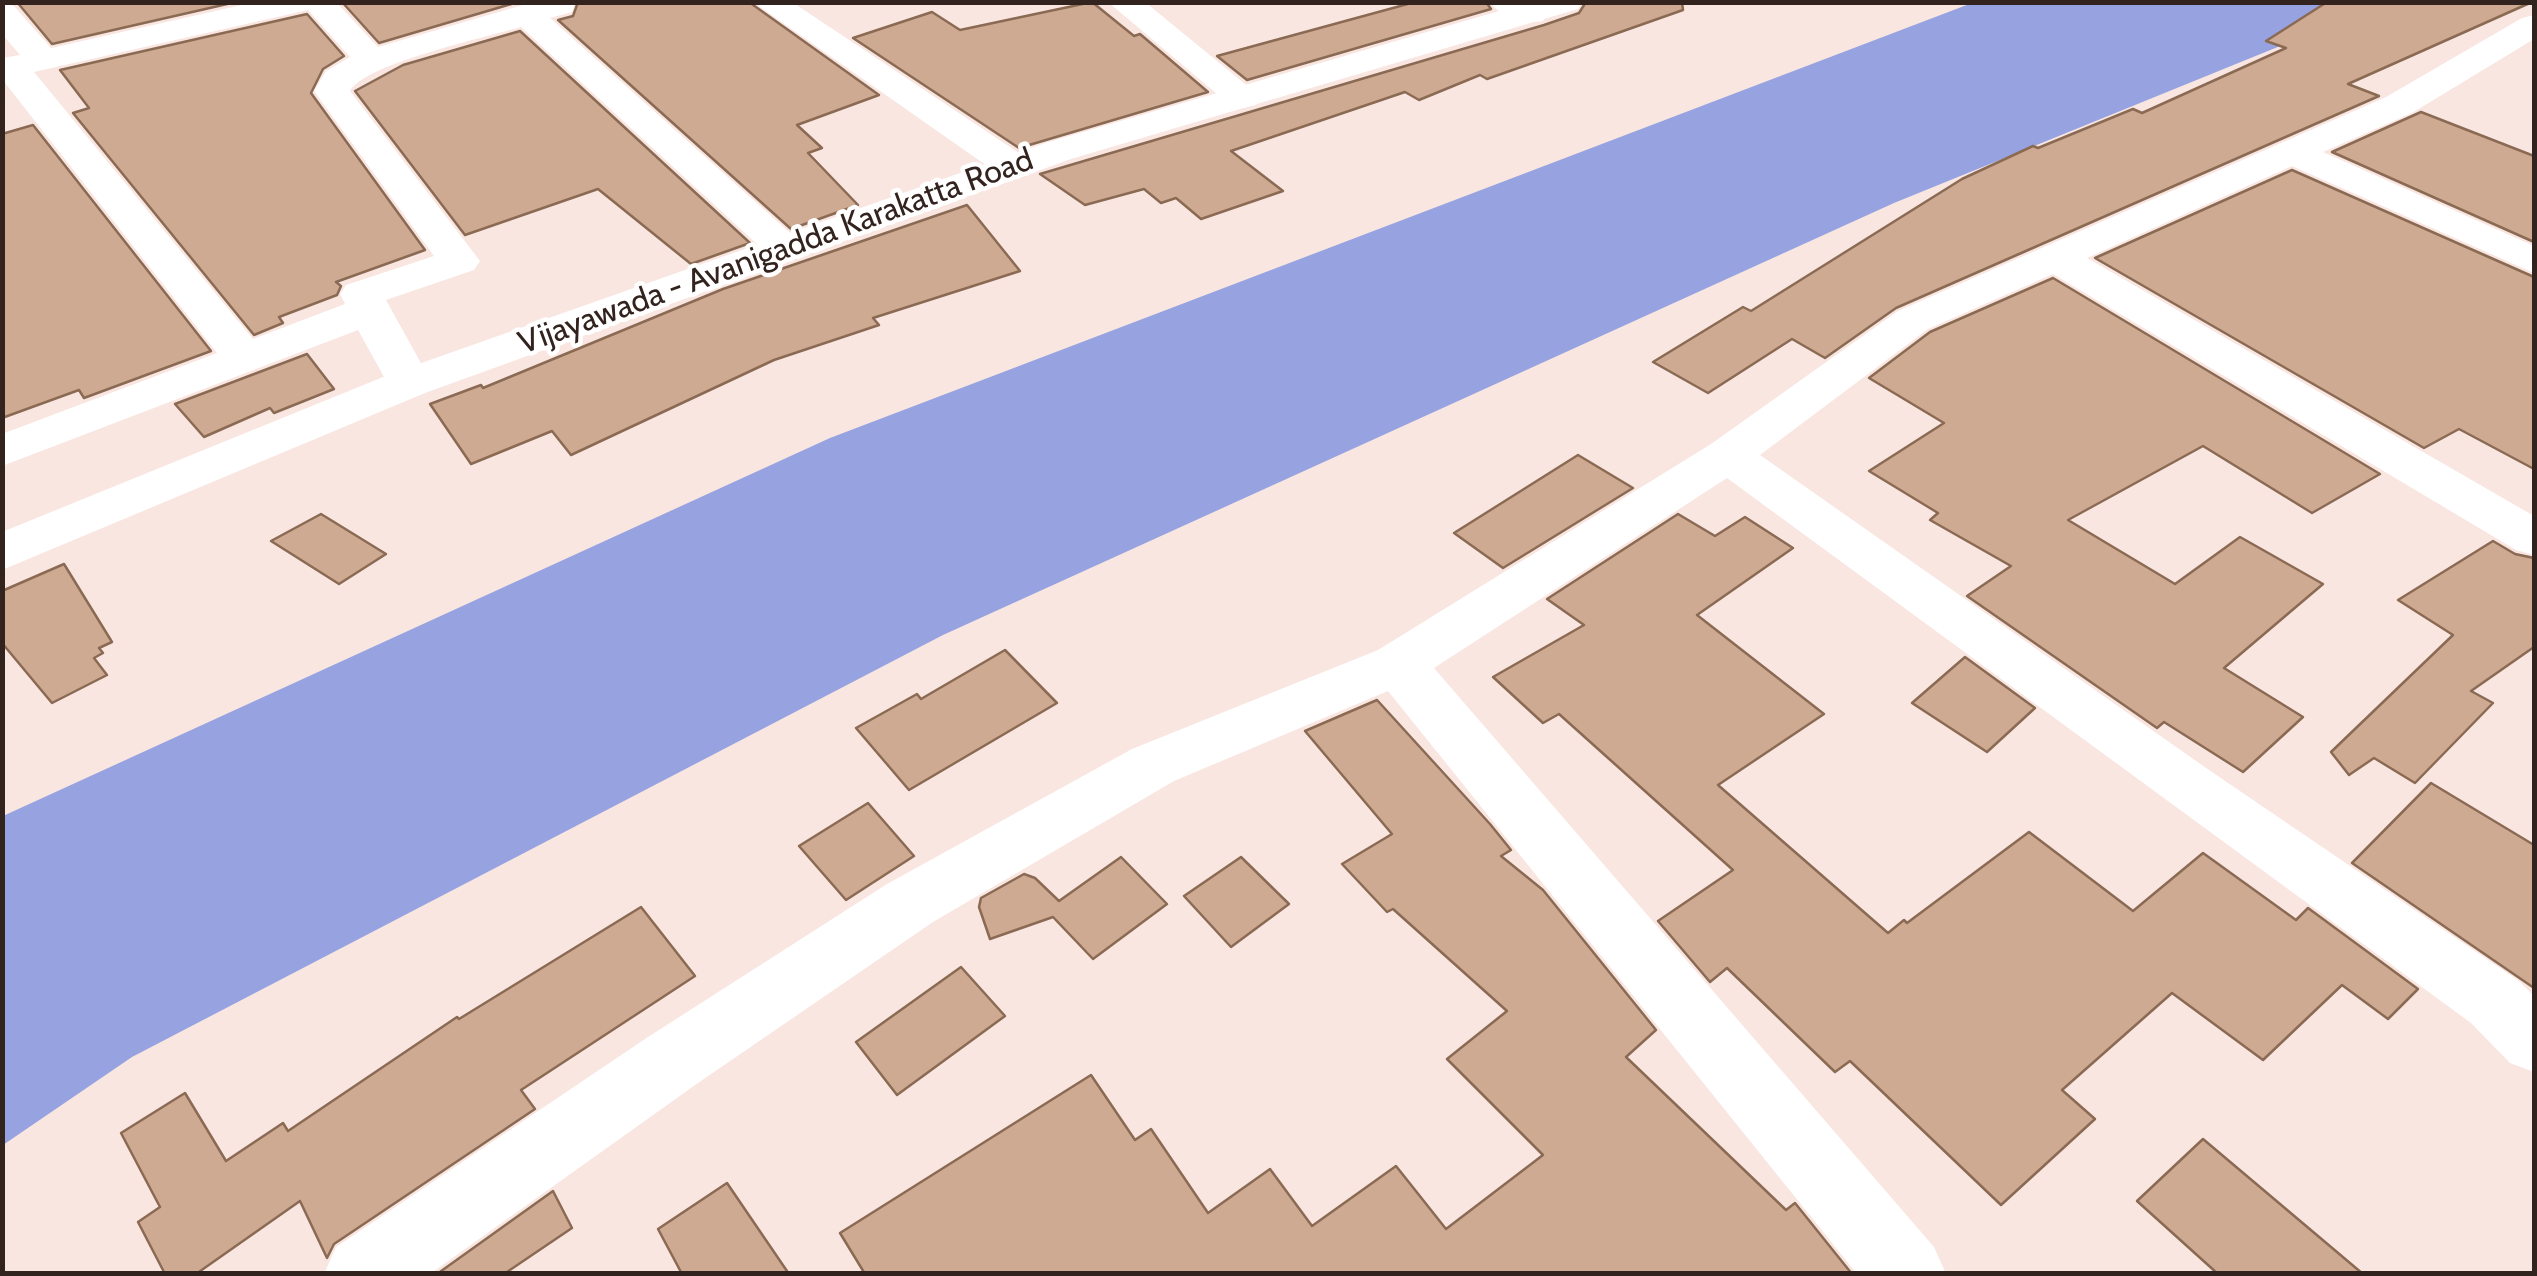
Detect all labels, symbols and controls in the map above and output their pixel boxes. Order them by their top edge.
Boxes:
street label: Vijayawada - Avanigadda Karakatta Road [514,141,1038,363]

